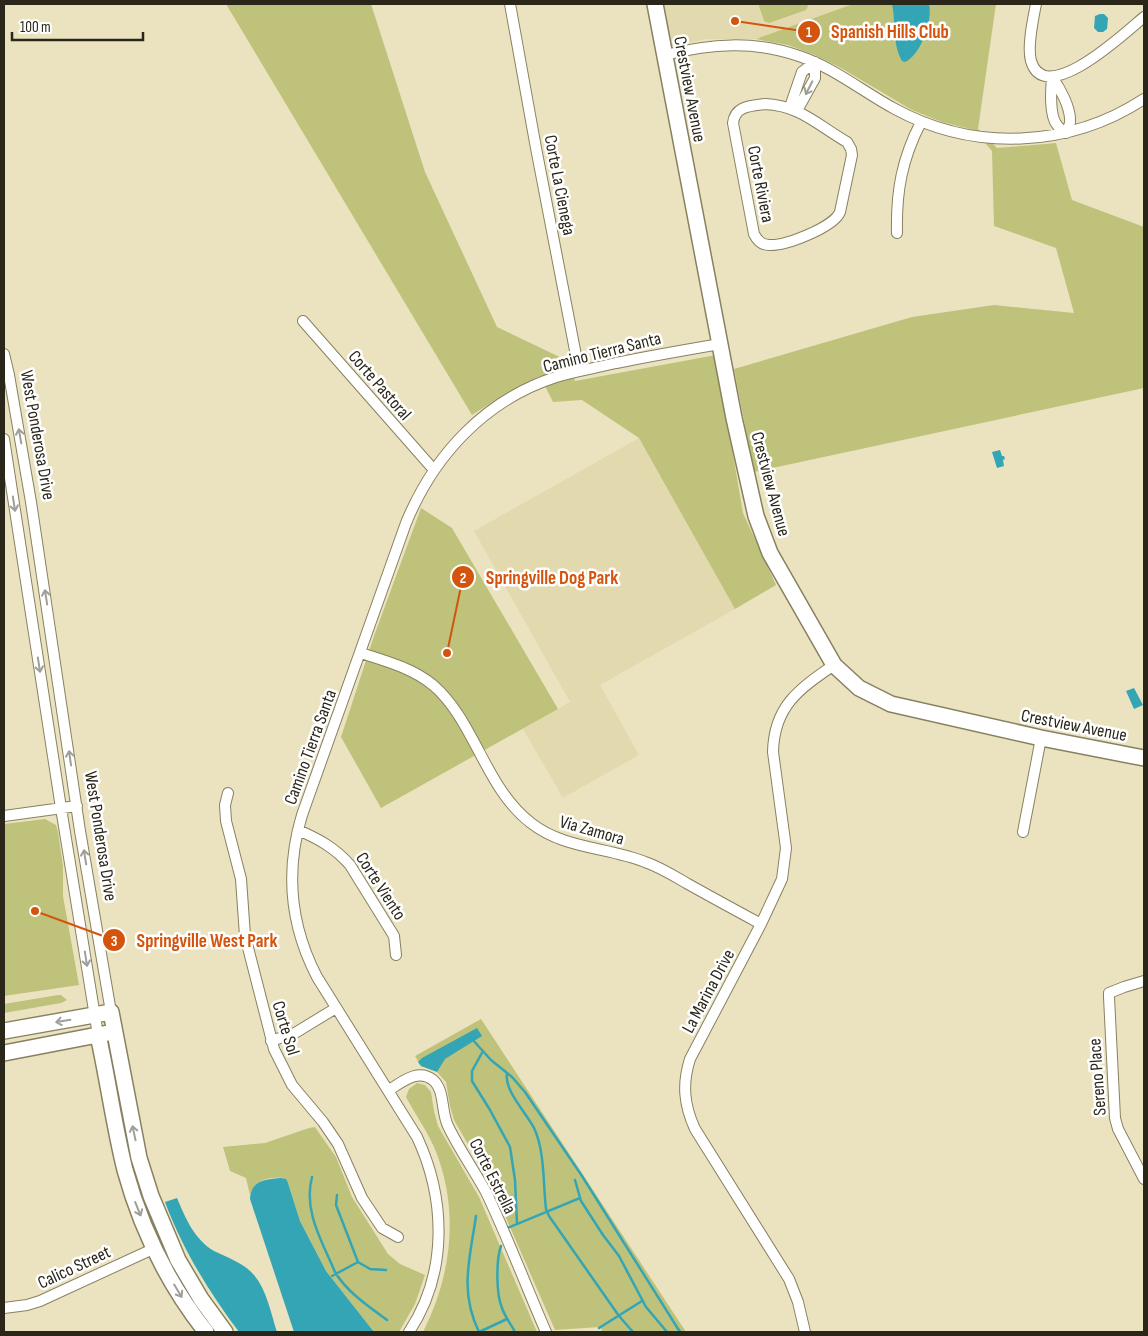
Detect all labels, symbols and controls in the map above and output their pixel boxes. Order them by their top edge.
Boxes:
scale bar [12,10,144,42]
callout: Spanish Hills Club [797,15,959,49]
text: 100 m [20,18,51,37]
text: Spanish Hills Club [831,21,949,44]
text: 1 [806,23,812,42]
street label: Crestview Avenue [669,34,710,144]
one-way arrow [804,81,814,96]
street label: Corte La Cienega [540,133,580,237]
street label: Corte Riviera [743,144,778,224]
street label: Camino Tierra Santa [541,328,663,377]
street label: Corte Pastoral [344,346,416,425]
street label: West Ponderosa Drive [16,369,59,501]
one-way arrow [14,429,24,445]
street label: Crestview Avenue [746,430,795,539]
one-way arrow [9,496,19,512]
callout: Springville Dog Park [451,560,628,594]
text: Springville Dog Park [486,567,618,590]
text: 2 [460,569,466,588]
one-way arrow [41,589,51,605]
one-way arrow [34,656,44,672]
street label: Camino Tierra Santa [280,687,341,808]
street label: Crestview Avenue [1019,705,1129,746]
one-way arrow [65,750,75,766]
street label: West Ponderosa Drive [80,770,121,902]
street label: Via Zamora [557,811,627,850]
one-way arrow [79,849,89,865]
street label: Corte Viento [351,849,410,924]
callout: Springville West Park [101,923,287,957]
text: Springville West Park [137,930,277,953]
text: 3 [111,932,118,951]
street label: La Marina Drive [678,946,739,1037]
one-way arrow [81,951,91,967]
street label: Corte Sol [267,999,304,1058]
one-way arrow [55,1016,71,1026]
street label: Sereno Place [1084,1038,1111,1116]
one-way arrow [129,1125,139,1141]
street label: Corte Estrella [465,1135,521,1218]
one-way arrow [134,1201,143,1216]
street label: Calico Street [34,1241,114,1293]
one-way arrow [173,1283,183,1297]

